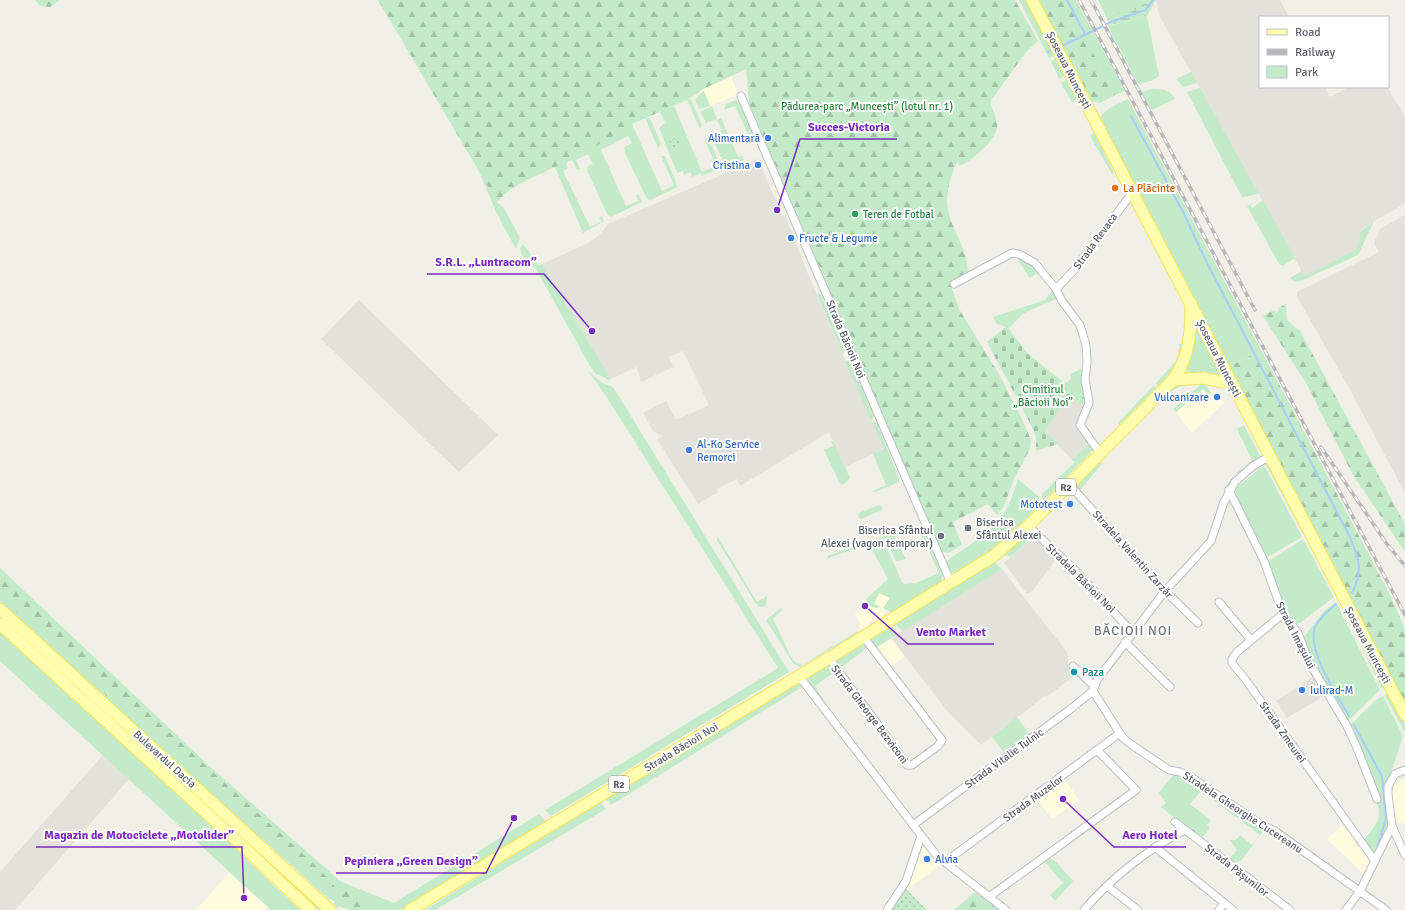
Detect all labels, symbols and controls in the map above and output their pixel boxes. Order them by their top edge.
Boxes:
legend [1259,16,1389,88]
text: Road [1295,25,1321,40]
street label: Șoseaua Muncești [1043,29,1094,111]
text: Railway [1295,45,1335,60]
text: Park [1295,65,1318,80]
park label: Pădurea-parc „Muncești” (lotul nr. 1) [781,100,953,113]
callout: Succes-Victoria [800,115,897,139]
text: Succes-Victoria [808,120,890,135]
place label: Alimentară [708,132,760,145]
marker: Alimentară [763,133,773,143]
place label: Cristina [713,159,750,172]
marker: Cristina [753,160,763,170]
place label: La Plăcinte [1123,182,1175,195]
marker: La Plăcinte [1110,183,1120,193]
place label: Teren de Fotbal [863,208,934,221]
marker: Teren de Fotbal [850,209,860,219]
street label: Strada Revaca [1071,210,1120,272]
place label: Fructe & Legume [799,232,878,245]
marker: Fructe & Legume [786,233,796,243]
callout: S.R.L. „Luntracom” [427,250,544,274]
text: S.R.L. „Luntracom” [435,255,537,270]
street label: Strada Băcioii Noi [823,298,868,380]
street label: Șoseaua Muncești [1193,317,1244,399]
park label: Cimitirul „Băcioii Noi” [1013,383,1073,409]
place label: Vulcanizare [1154,391,1209,404]
marker: Vulcanizare [1212,392,1222,402]
place label: Al-Ko Service Remorci [697,438,760,464]
marker: Al-Ko Service Remorci [684,445,694,455]
road number: R2 [1056,479,1076,495]
place label: Mototest [1020,498,1062,511]
marker: Mototest [1065,499,1075,509]
street label: Stradela Valentin Zarzăr [1090,508,1176,601]
place label: Biserica Sfântul Alexei [976,516,1041,542]
marker: Biserica Sfântul Alexei [963,523,973,533]
place label: Biserica Sfântul Alexei (vagon temporar) [821,524,933,550]
marker: Biserica Sfântul Alexei (vagon temporar) [936,531,946,541]
street label: Stradela Băcioii Noi [1043,541,1118,616]
street label: Strada Imașului [1273,599,1318,671]
street label: Șoseaua Muncești [1342,605,1393,686]
callout: Vento Market [908,620,994,644]
district label: BĂCIOII NOI [1094,622,1172,639]
text: Vento Market [916,625,986,640]
street label: Strada Gheorge Bezviconi [828,662,911,766]
place label: Paza [1082,666,1104,679]
marker: Paza [1069,667,1079,677]
place label: Iulirad-M [1310,684,1354,697]
marker: Iulirad-M [1297,685,1307,695]
street label: Strada Zmeurei [1257,699,1309,766]
street label: Strada Băcioii Noi [642,720,721,775]
street label: Strada Vitalie Tulnic [962,726,1046,791]
street label: Bulevardul Dacia [131,728,199,791]
street label: Stradela Gheorghe Cucereanu [1180,769,1305,856]
street label: Strada Muzelor [1001,772,1066,825]
road number: R2 [609,776,629,792]
callout: Magazin de Motociclete „Motolider” [36,823,242,847]
callout: Aero Hotel [1114,823,1186,847]
text: Magazin de Motociclete „Motolider” [44,828,234,843]
text: Aero Hotel [1122,828,1178,843]
street label: Strada Pășunilor [1202,841,1271,899]
callout: Pepiniera „Green Design” [336,849,486,873]
place label: Alvia [935,853,959,866]
text: Pepiniera „Green Design” [344,854,478,869]
marker: Alvia [922,854,932,864]

